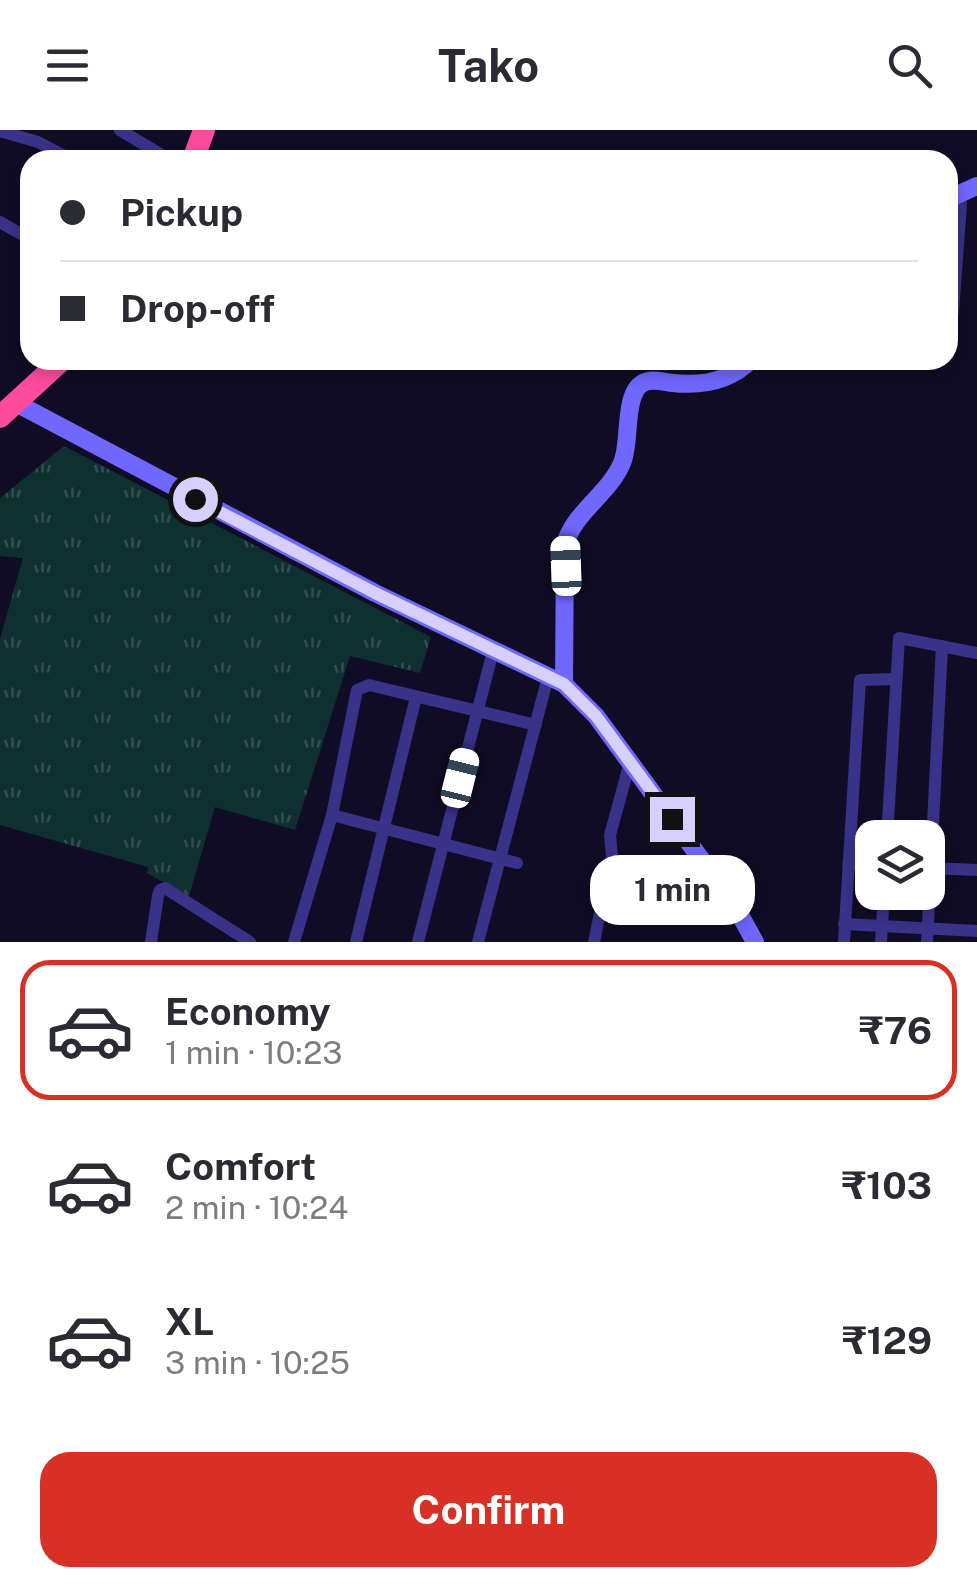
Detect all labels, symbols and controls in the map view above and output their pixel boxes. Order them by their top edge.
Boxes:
icon: menu [40,38,95,93]
icon: search [882,38,937,93]
text: Tako [438,39,539,92]
text: Pickup [120,190,243,235]
text: Drop-off [120,286,275,331]
route start [173,477,218,522]
car [550,535,582,597]
car [438,745,482,811]
route end [650,797,695,842]
map controls [855,820,945,910]
button: layers [855,820,945,910]
callout: 1 min [590,854,754,924]
text: 1 min [634,871,711,908]
icon: car [45,985,135,1075]
text: Economy [165,989,331,1034]
text: ₹76 [859,1008,932,1053]
text: 1 min · 10:23 [165,1034,342,1071]
icon: car [45,1140,135,1230]
text: Comfort [165,1144,316,1189]
text: ₹103 [842,1163,932,1208]
text: 2 min · 10:24 [165,1189,348,1226]
icon: car [45,1295,135,1385]
text: XL [165,1299,214,1344]
text: ₹129 [842,1318,932,1363]
text: 3 min · 10:25 [165,1344,350,1381]
button: Confirm [40,1452,937,1567]

